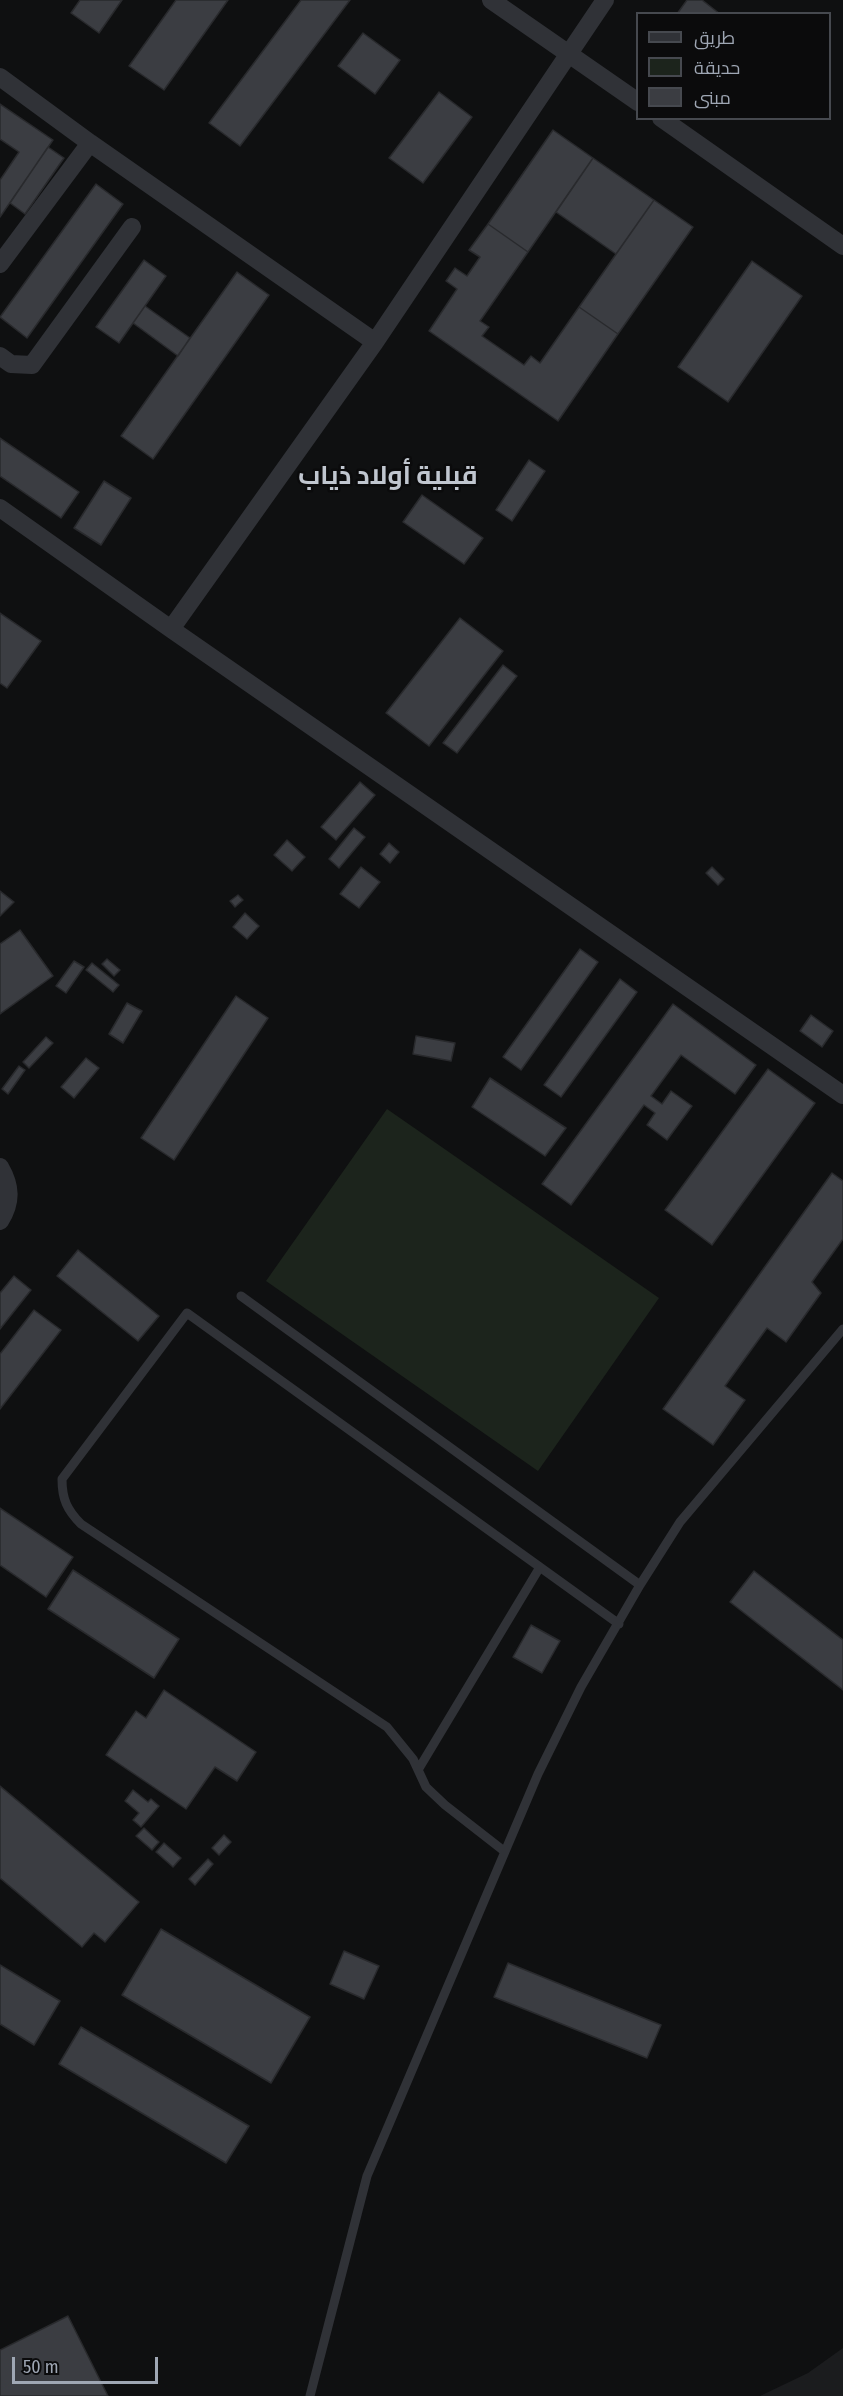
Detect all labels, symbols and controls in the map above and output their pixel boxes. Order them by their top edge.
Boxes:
legend [636,12,831,120]
text: طريق [694,27,735,49]
text: حديقة [694,57,740,79]
text: مبنى [694,87,731,109]
district label: قبلية أولاد ذياب [298,461,478,493]
scale bar [15,2345,160,2383]
text: 50 m [23,2356,59,2378]

